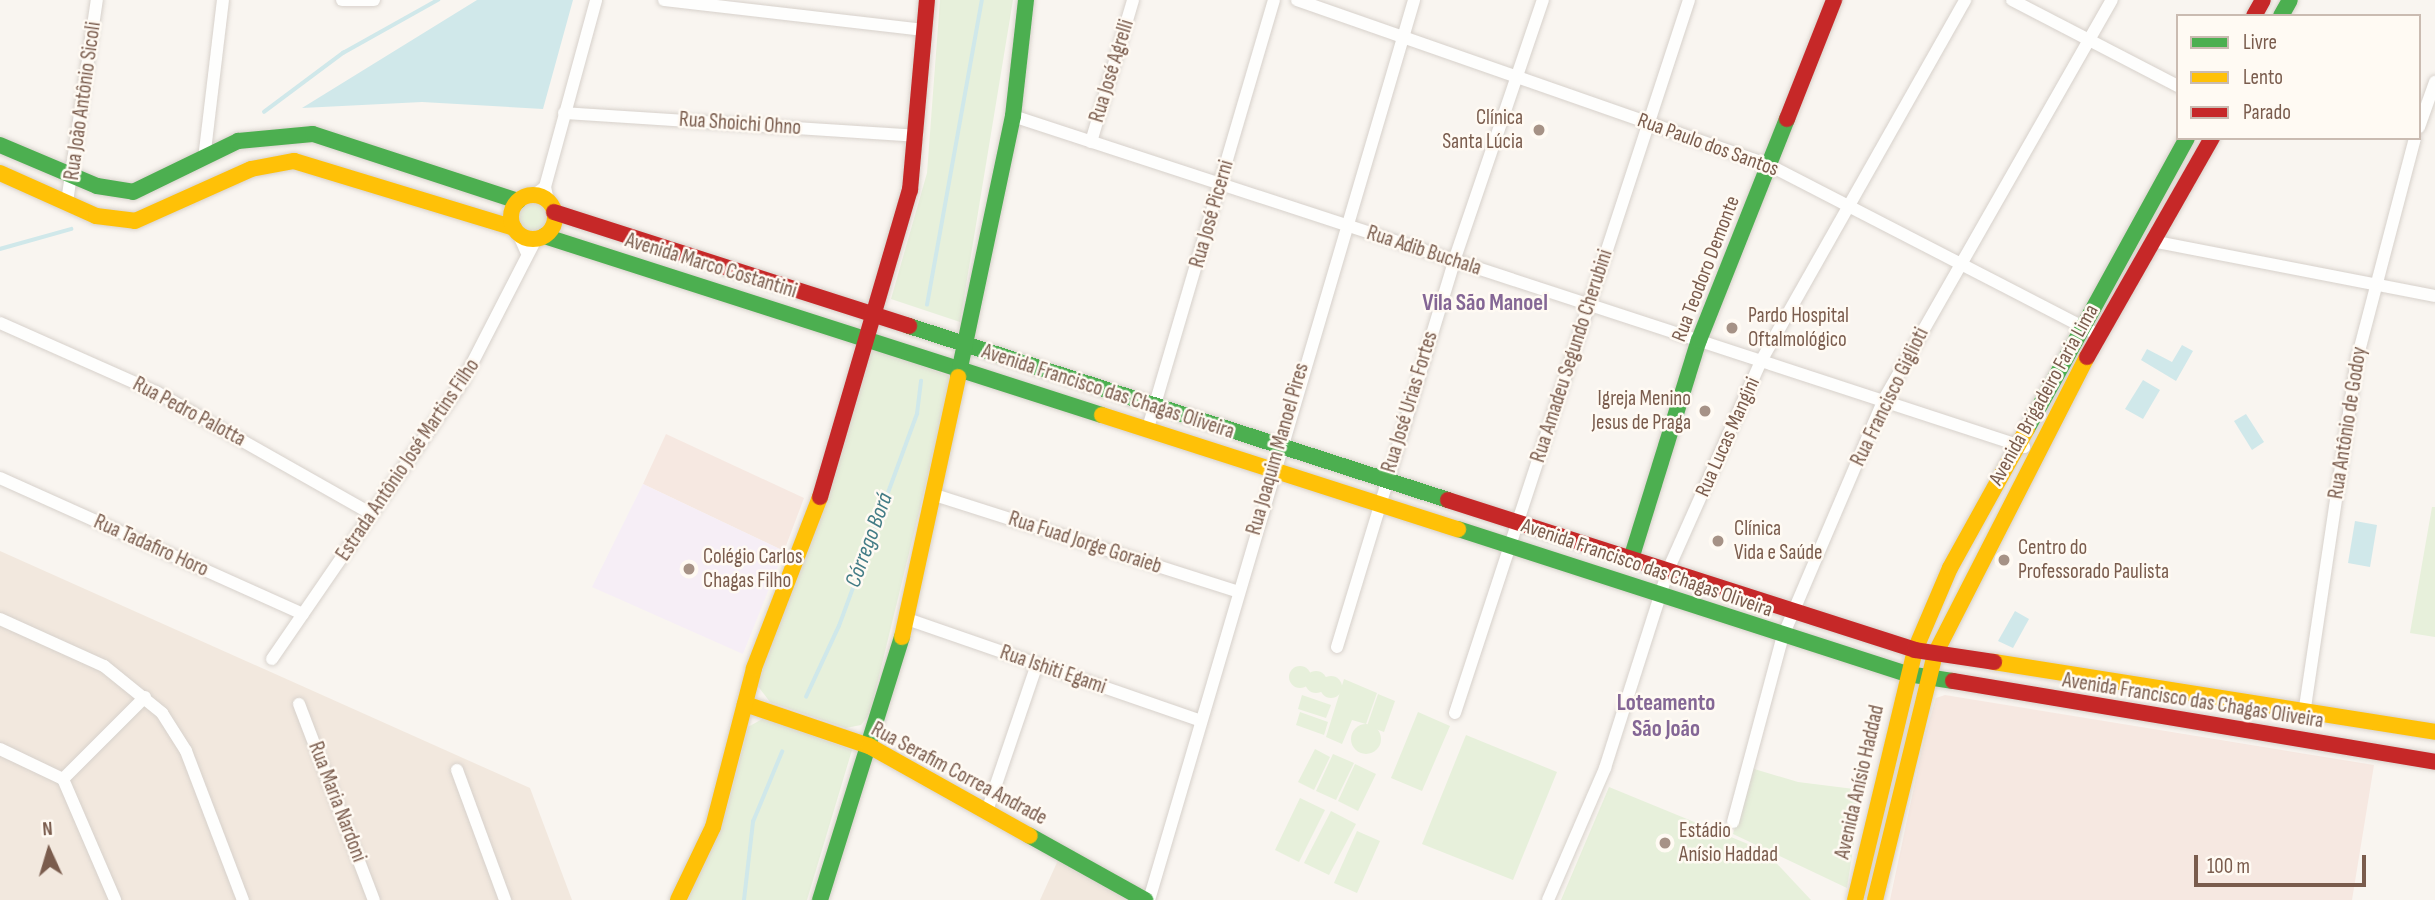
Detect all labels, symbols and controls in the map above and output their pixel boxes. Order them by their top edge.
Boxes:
legend [2176,14,2421,140]
street label: Rua José Agrelli [1084,17,1140,125]
street label: Rua João Antônio Sicoli [59,20,107,182]
text: Livre [2243,30,2277,55]
text: Lento [2243,65,2283,90]
text: Parado [2243,100,2291,125]
place label: Clínica Santa Lúcia [1442,105,1523,155]
street label: Rua Shoichi Ohno [678,107,802,141]
street label: Rua Paulo dos Santos [1634,108,1782,182]
marker: Clínica Santa Lúcia [1529,120,1549,140]
street label: Rua José Picerni [1185,157,1239,271]
street label: Rua Teodoro Demonte [1667,193,1745,345]
street label: Rua Adib Buchala [1364,221,1484,281]
street label: Avenida Marco Costantini [622,228,800,304]
street label: Rua Amadeu Segundo Cherubini [1526,246,1618,466]
district label: Vila São Manoel [1422,289,1548,317]
street label: Avenida Brigadeiro Faria Lima [1984,300,2104,490]
place label: Pardo Hospital Oftalmológico [1748,303,1849,353]
marker: Pardo Hospital Oftalmológico [1722,318,1742,338]
street label: Rua Francisco Giglioti [1846,324,1934,470]
street label: Rua José Urias Fortes [1377,328,1443,476]
street label: Avenida Francisco das Chagas Oliveira [979,339,1237,445]
street label: Rua Antônio de Godoy [2324,345,2372,501]
street label: Estrada Antônio José Martins Filho [331,354,485,566]
street label: Rua Joaquim Manoel Pires [1241,360,1315,538]
street label: Rua Pedro Palotta [128,372,250,452]
street label: Rua Lucas Mangini [1690,373,1766,501]
place label: Igreja Menino Jesus de Praga [1592,386,1691,436]
marker: Igreja Menino Jesus de Praga [1697,403,1713,419]
water label: Córrego Borá [839,489,899,591]
street label: Rua Fuad Jorge Goraieb [1005,506,1165,580]
street label: Rua Tadafiro Horo [90,510,212,582]
street label: Avenida Francisco das Chagas Oliveira [1518,513,1776,623]
place label: Clínica Vida e Saúde [1734,516,1822,566]
marker: Clínica Vida e Saúde [1708,531,1728,551]
place label: Centro do Professorado Paulista [2018,535,2169,585]
place label: Colégio Carlos Chagas Filho [703,544,802,594]
marker: Centro do Professorado Paulista [1996,552,2012,568]
marker: Colégio Carlos Chagas Filho [681,561,697,577]
street label: Rua Ishiti Egami [997,640,1109,700]
street label: Avenida Francisco das Chagas Oliveira [2061,668,2325,734]
district label: Loteamento São João [1617,689,1715,743]
street label: Avenida Anísio Haddad [1830,703,1890,861]
street label: Rua Serafim Correa Andrade [867,717,1051,831]
street label: Rua Maria Nardoni [303,738,371,866]
north arrow [14,816,84,886]
text: N [42,818,53,841]
place label: Estádio Anísio Haddad [1679,818,1778,868]
marker: Estádio Anísio Haddad [1657,835,1673,851]
scale bar [2197,841,2368,885]
text: 100 m [2207,854,2250,879]

